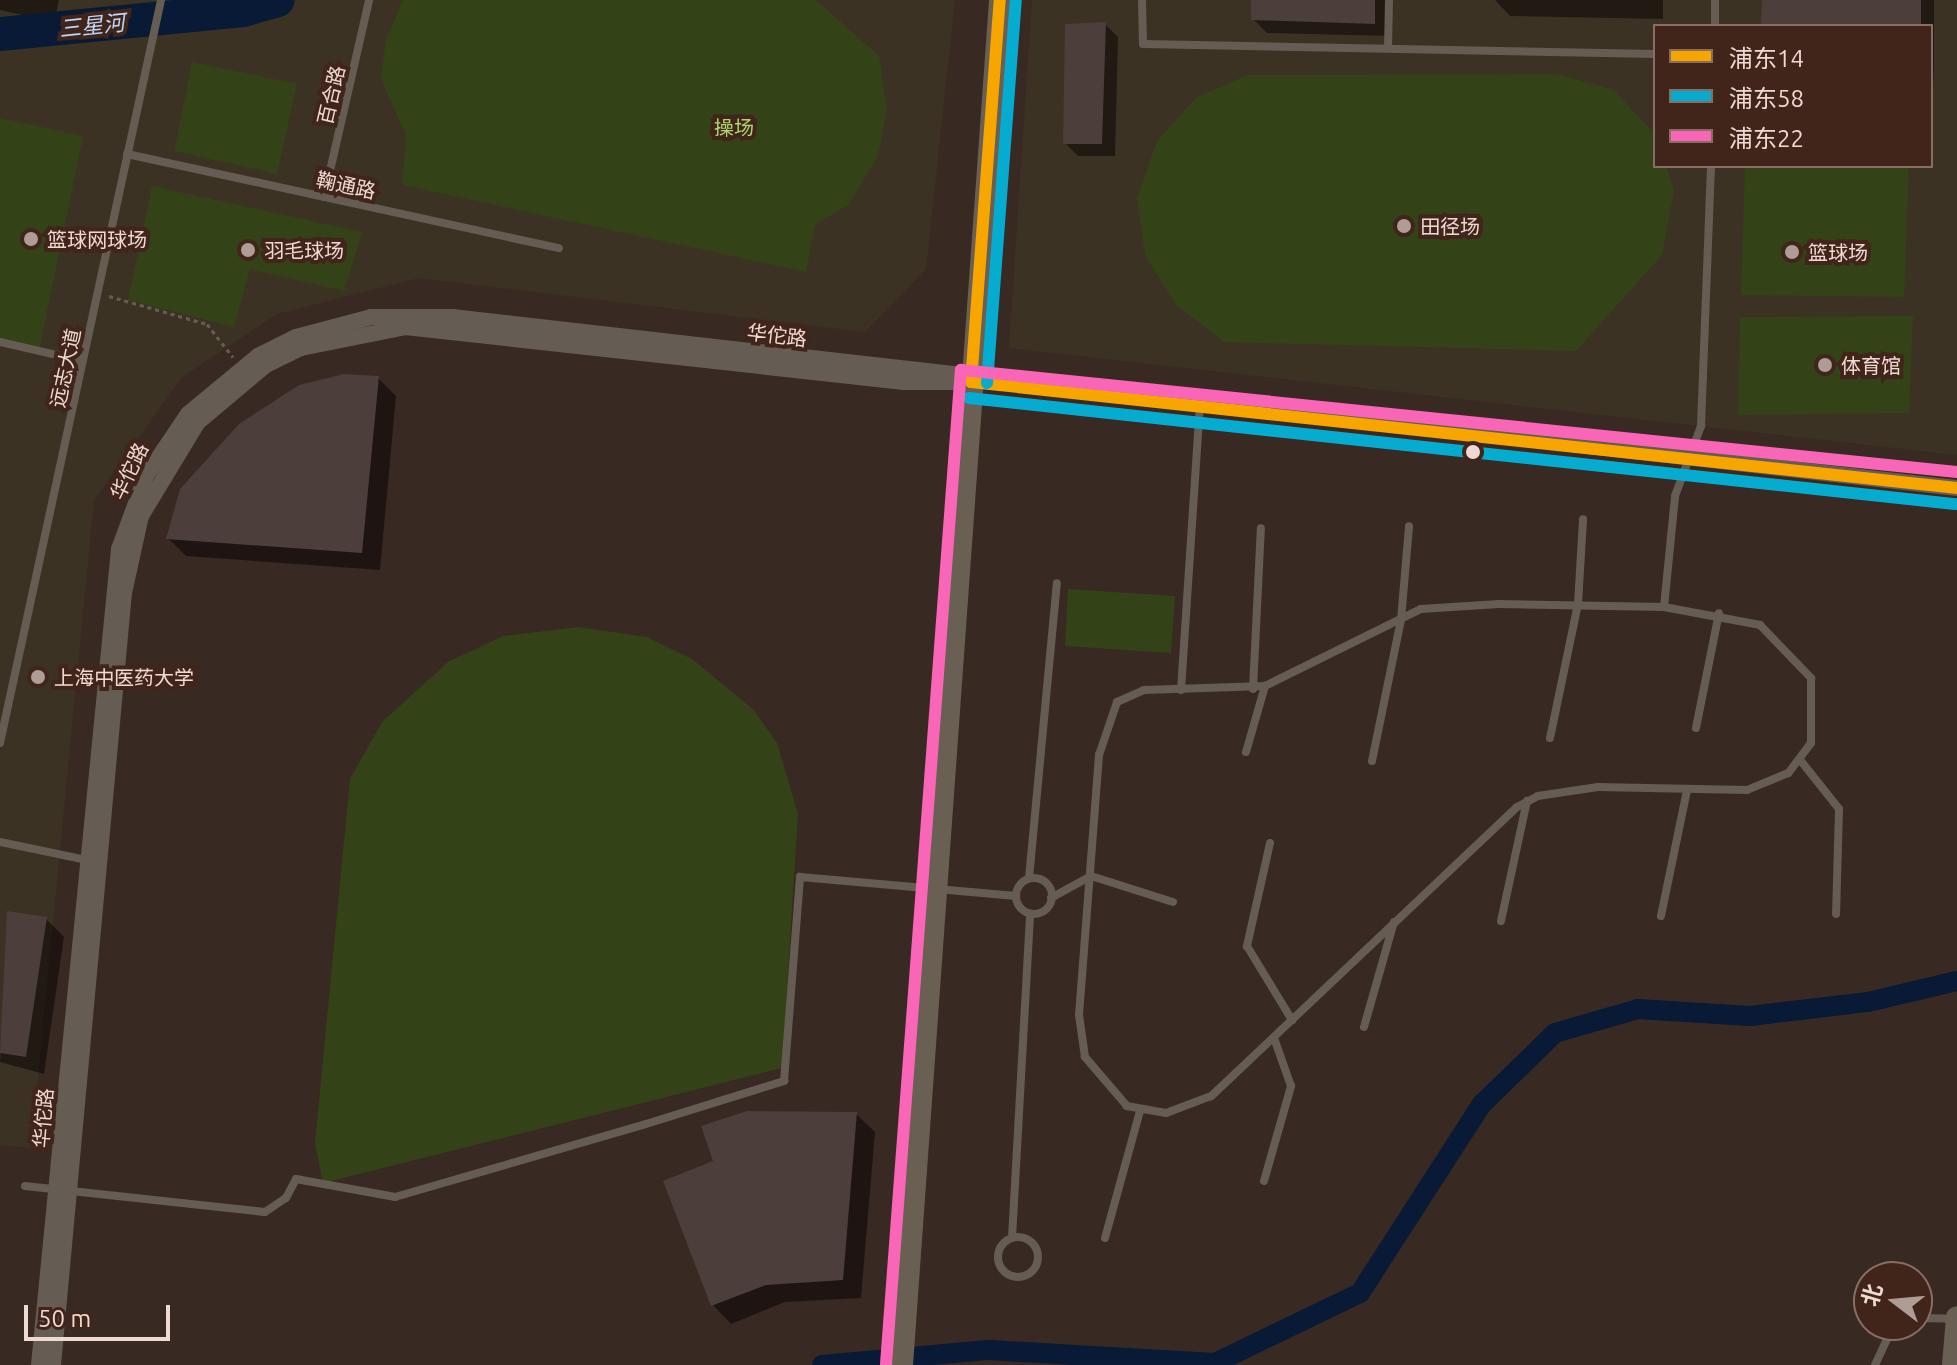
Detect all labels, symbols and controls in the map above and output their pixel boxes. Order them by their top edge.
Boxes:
water label: 三星河 [58,8,126,42]
legend [1653,24,1933,168]
text: 浦东14 [1729,45,1804,72]
street label: 百合路 [313,63,349,127]
text: 浦东58 [1729,85,1804,112]
park label: 操场 [714,115,754,139]
text: 浦东22 [1729,125,1804,152]
street label: 鞠通路 [314,167,378,203]
place label: 田径场 [1420,214,1480,238]
marker: 田径场 [1395,217,1413,235]
place label: 篮球网球场 [47,227,147,251]
marker: 篮球网球场 [22,230,40,248]
place label: 羽毛球场 [264,238,344,262]
place label: 篮球场 [1808,240,1868,264]
marker: 羽毛球场 [239,241,257,259]
marker: 篮球场 [1783,243,1801,261]
street label: 华佗路 [746,319,808,351]
street label: 远志大道 [45,326,85,410]
place label: 体育馆 [1841,353,1901,377]
marker: 体育馆 [1816,356,1834,374]
street label: 华佗路 [105,439,153,503]
unlabelled marker [1465,444,1481,460]
place label: 上海中医药大学 [54,665,194,689]
marker: 上海中医药大学 [29,668,47,686]
street label: 华佗路 [28,1087,58,1149]
north arrow [1853,1261,1933,1341]
text: 北 [1856,1281,1886,1309]
scale bar [28,1289,174,1339]
text: 50 m [38,1305,91,1332]

